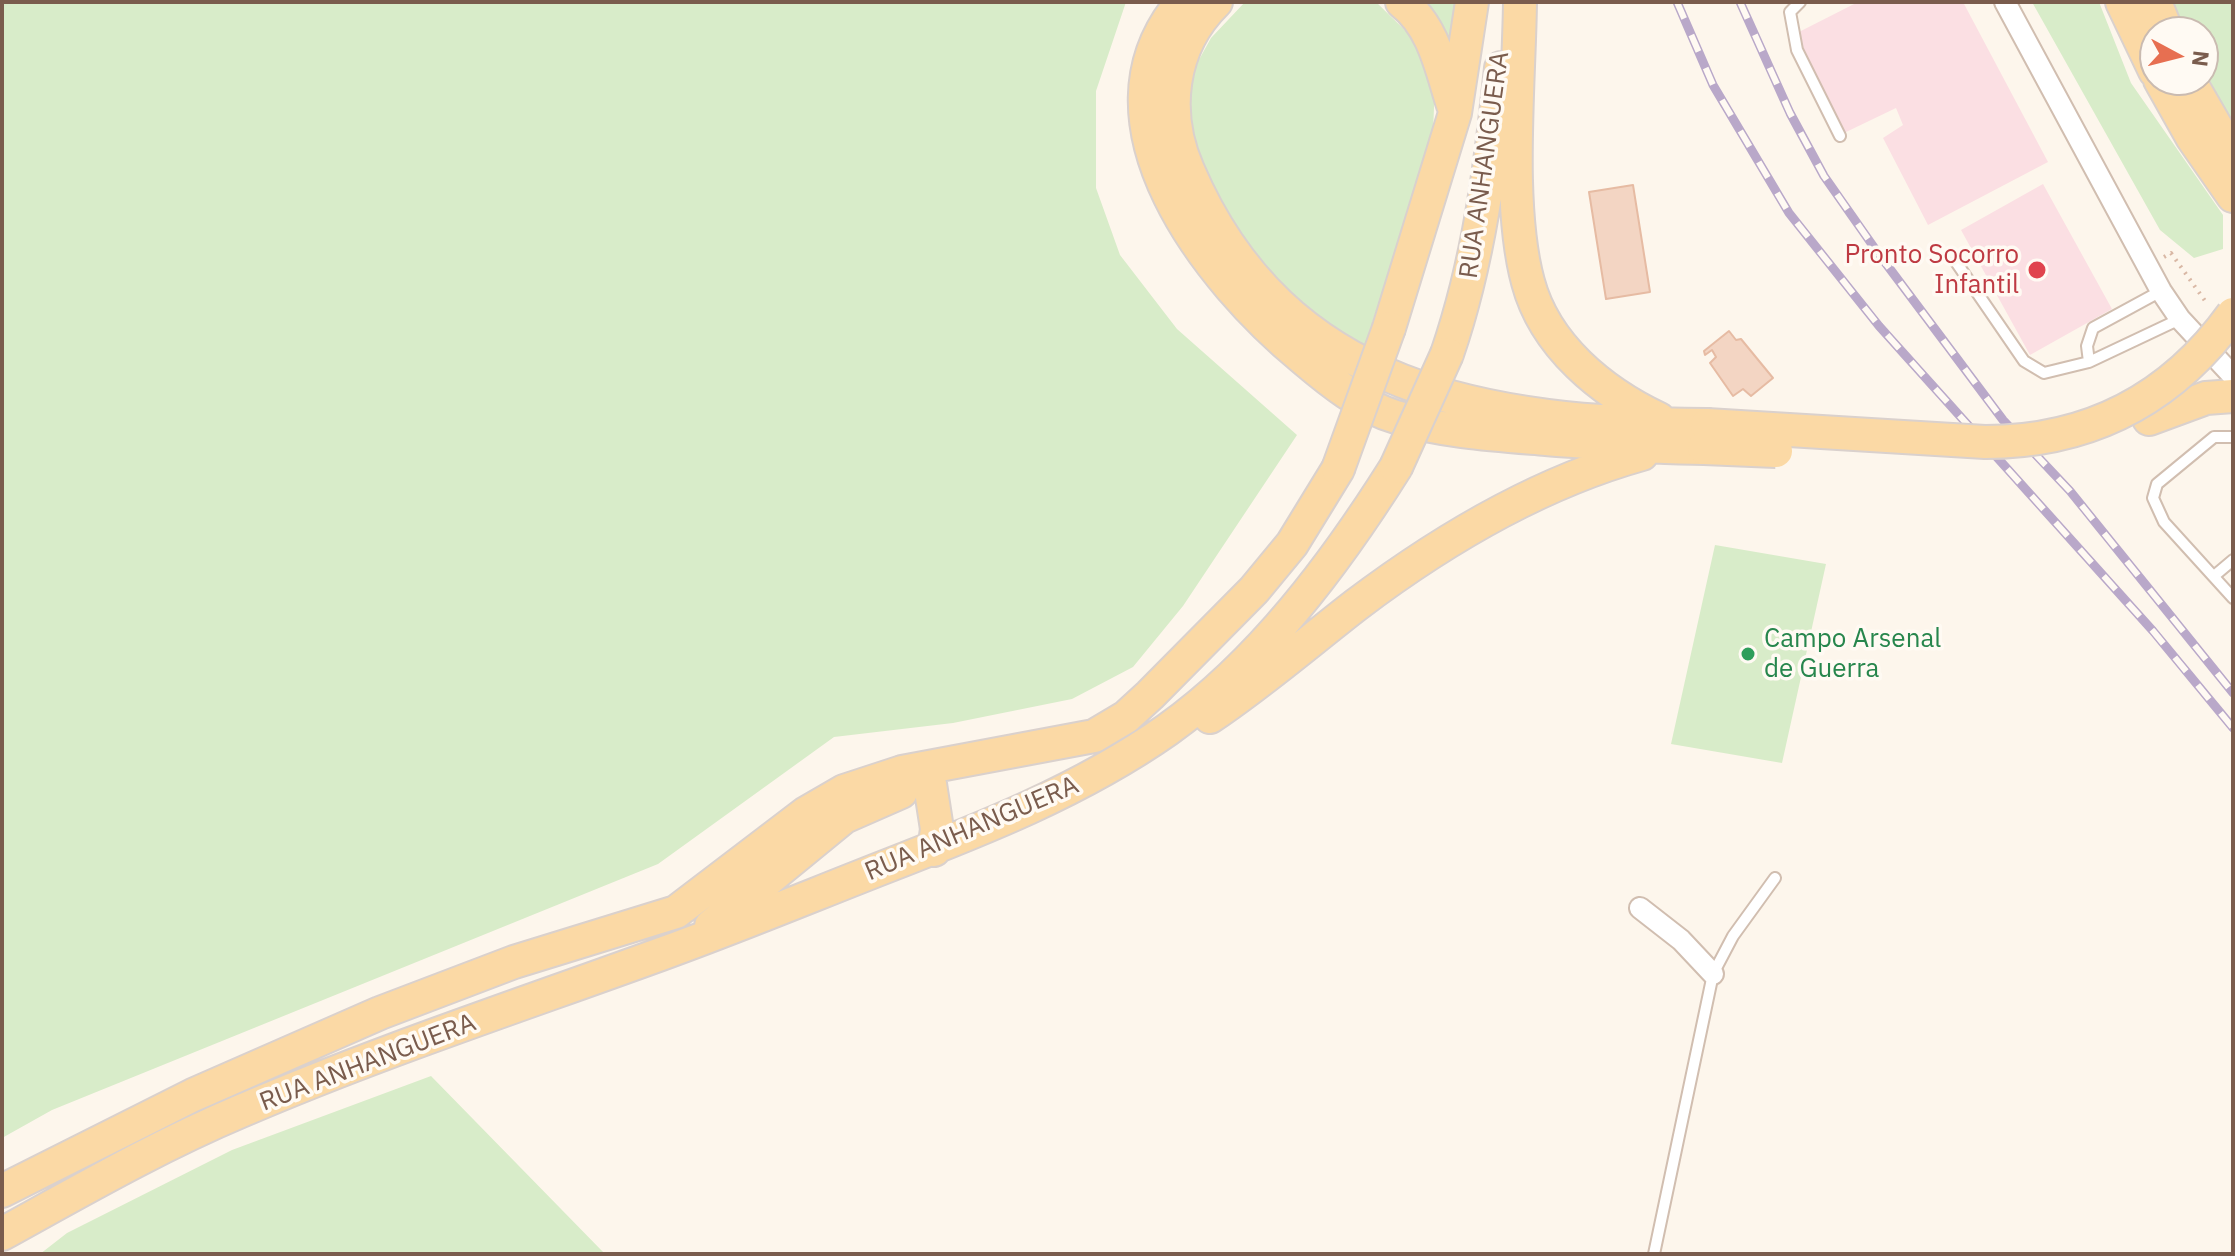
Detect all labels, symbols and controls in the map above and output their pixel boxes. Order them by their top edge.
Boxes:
north arrow [2139,16,2219,96]
street label: RUA ANHANGUERA [1454,49,1516,281]
text: N [2186,49,2217,68]
place label: Pronto Socorro Infantil [1844,239,2019,300]
marker: Pronto Socorro Infantil [2026,259,2048,281]
place label: Campo Arsenal de Guerra [1764,623,1941,684]
marker: Campo Arsenal de Guerra [1739,645,1757,663]
street label: RUA ANHANGUERA [860,770,1084,888]
street label: RUA ANHANGUERA [255,1007,481,1119]

